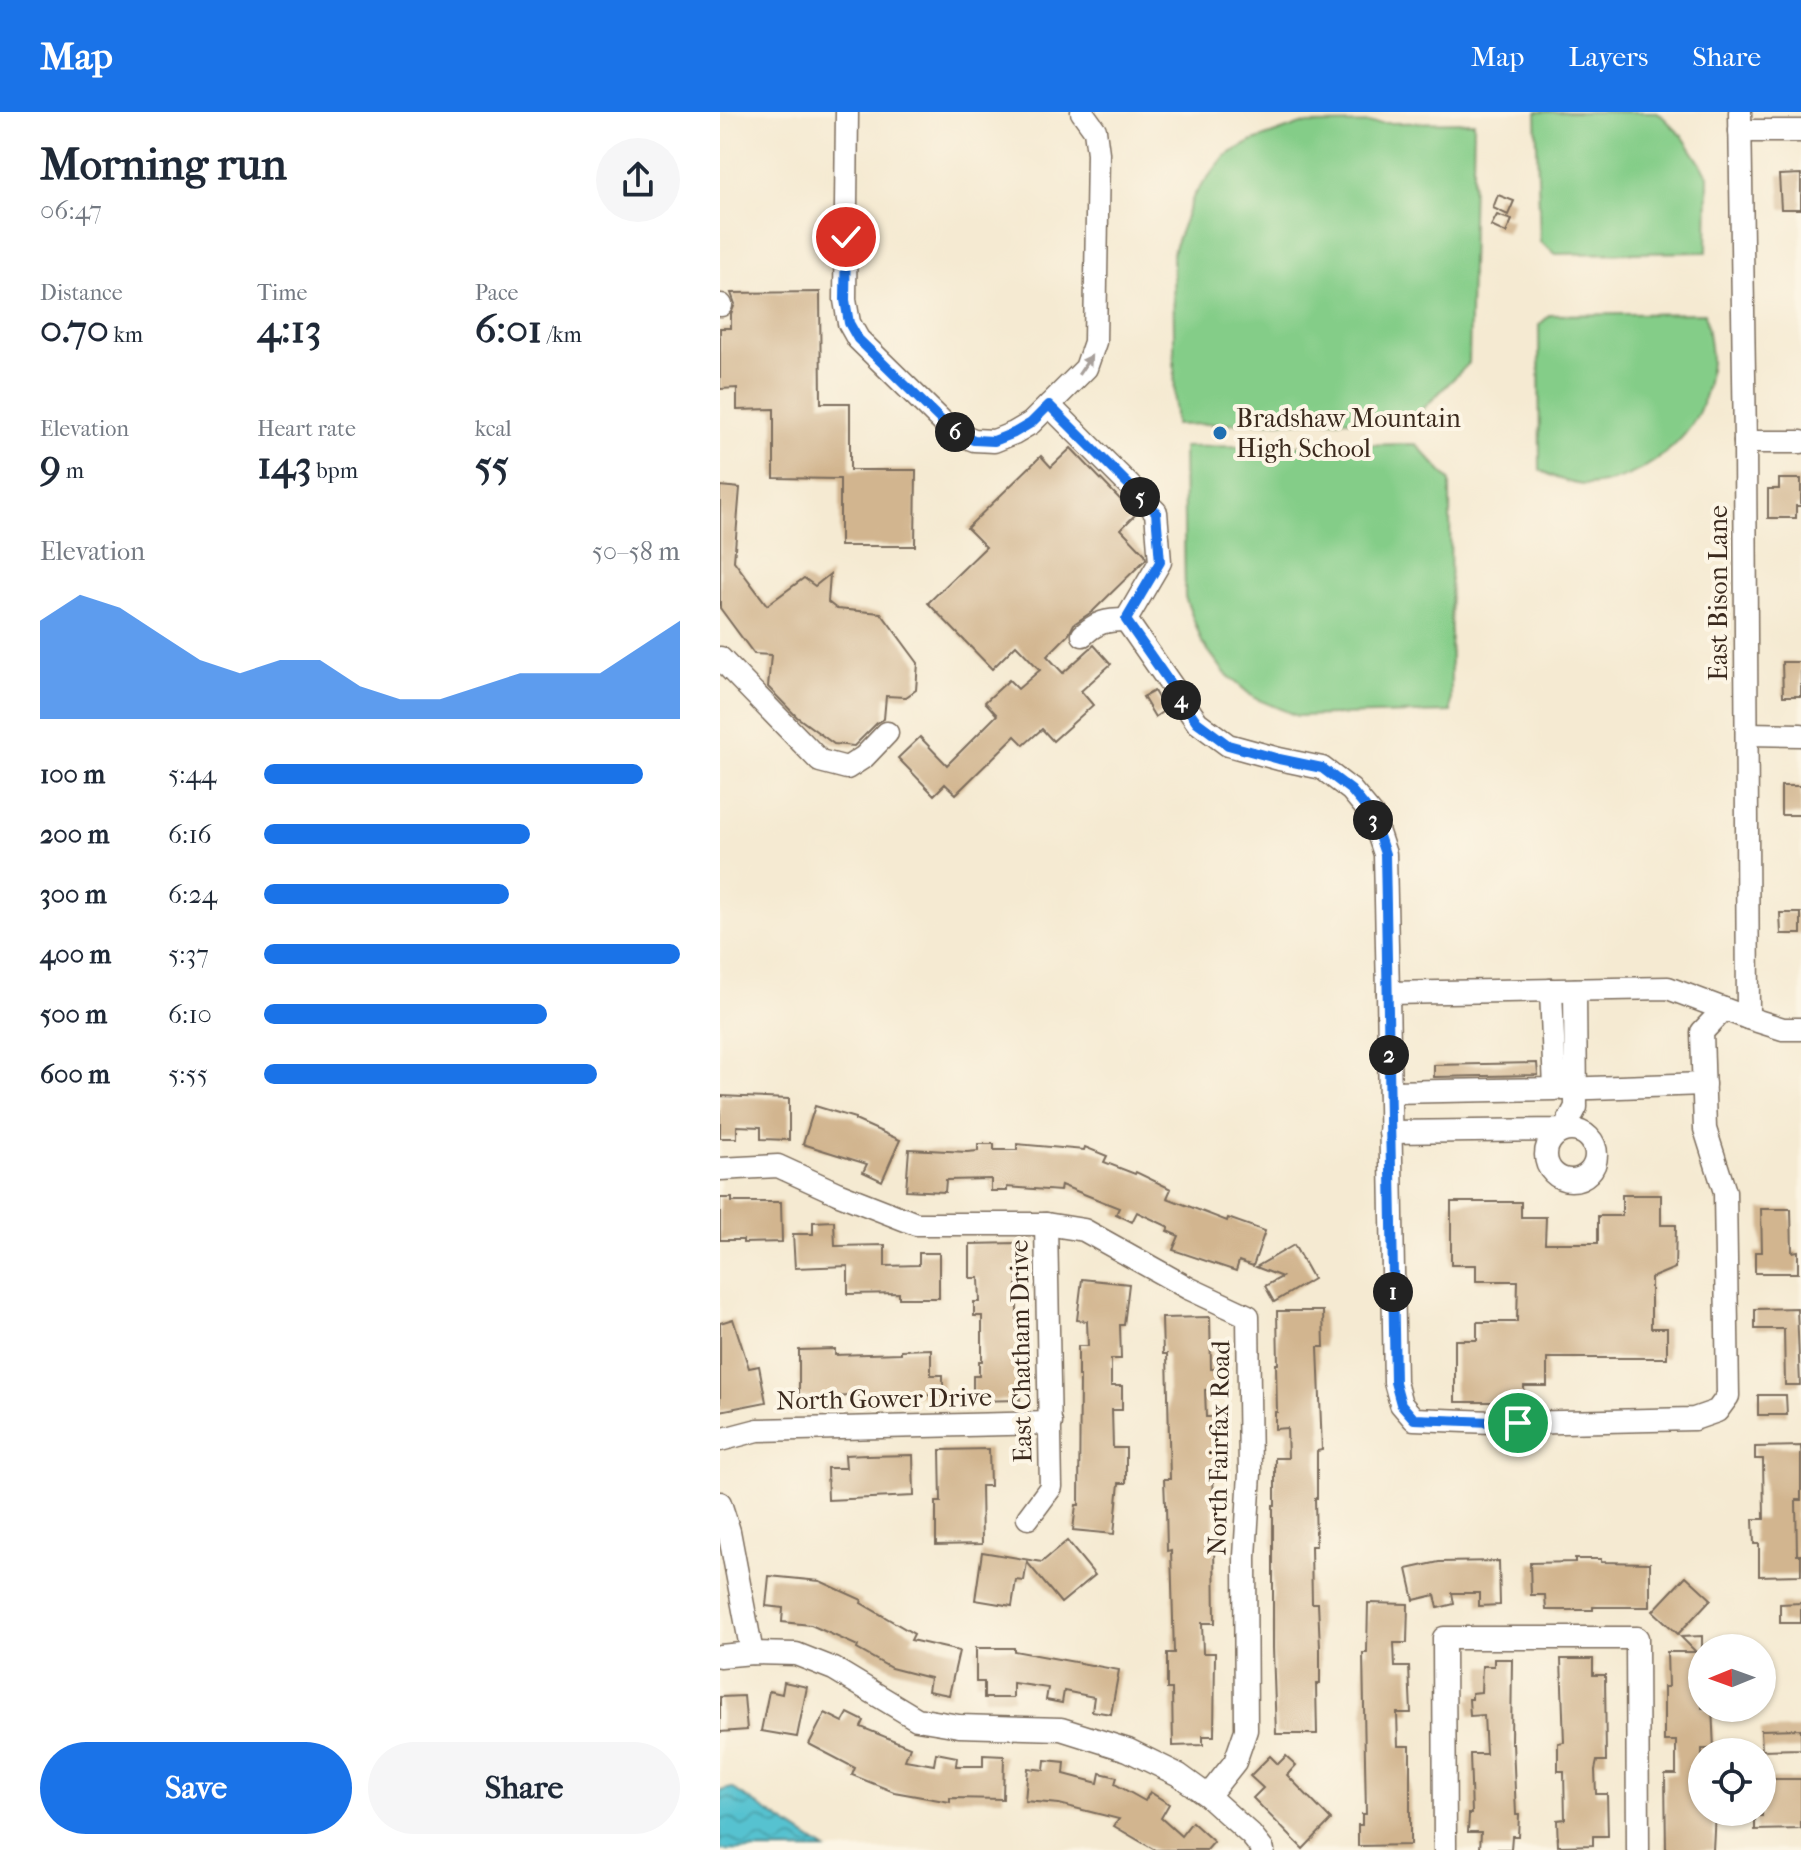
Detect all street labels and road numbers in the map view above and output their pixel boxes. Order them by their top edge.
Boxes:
street label: East Bison Lane [1703,505,1734,681]
street label: East Chatham Drive [1004,1239,1038,1463]
street label: North Fairfax Road [1202,1339,1236,1556]
street label: North Gower Drive [776,1382,992,1416]

